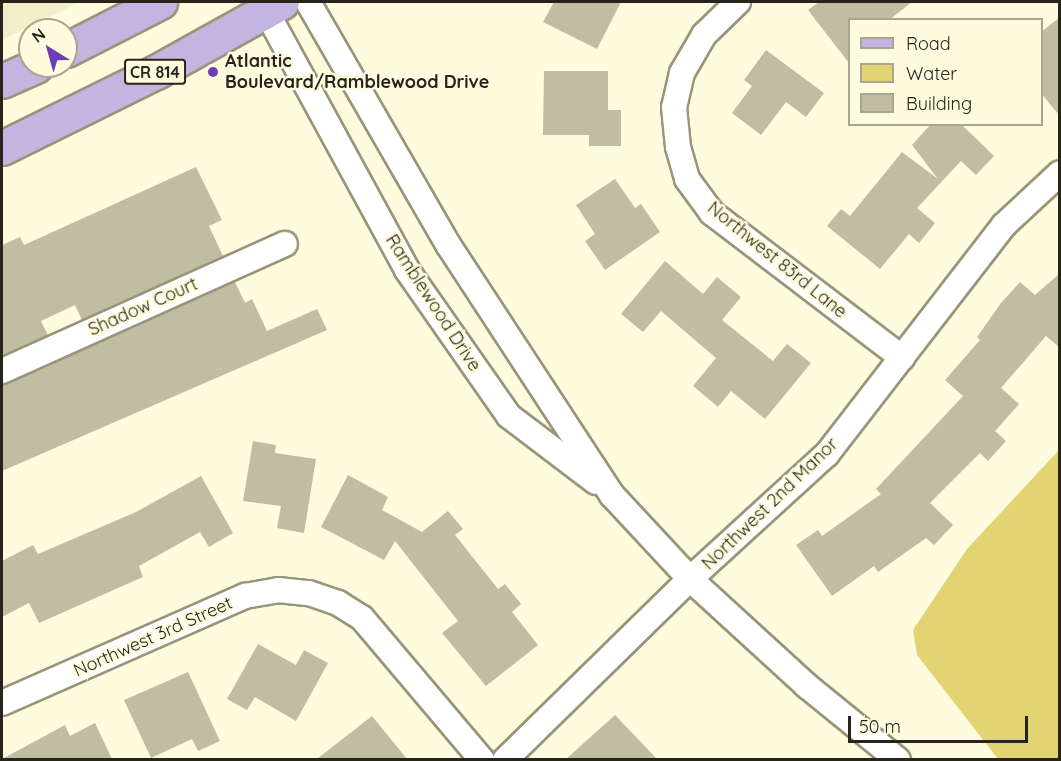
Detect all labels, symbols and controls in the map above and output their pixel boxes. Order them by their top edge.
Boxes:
north arrow [18,18,78,78]
legend [848,18,1043,126]
text: N [28,24,49,47]
text: Road [906,32,951,55]
place label: Atlantic Boulevard/Ramblewood Drive [225,51,489,94]
road number: CR 814 [124,59,186,85]
text: Water [906,62,957,85]
marker: Atlantic Boulevard/Ramblewood Drive [206,65,220,79]
text: Building [906,92,972,115]
street label: Northwest 83rd Lane [703,197,851,323]
street label: Ramblewood Drive [381,230,485,376]
street label: Shadow Court [85,273,201,341]
street label: Northwest 2nd Manor [698,434,842,574]
street label: Northwest 3rd Street [70,592,236,682]
scale bar [851,704,1031,742]
text: 50 m [859,715,901,738]

